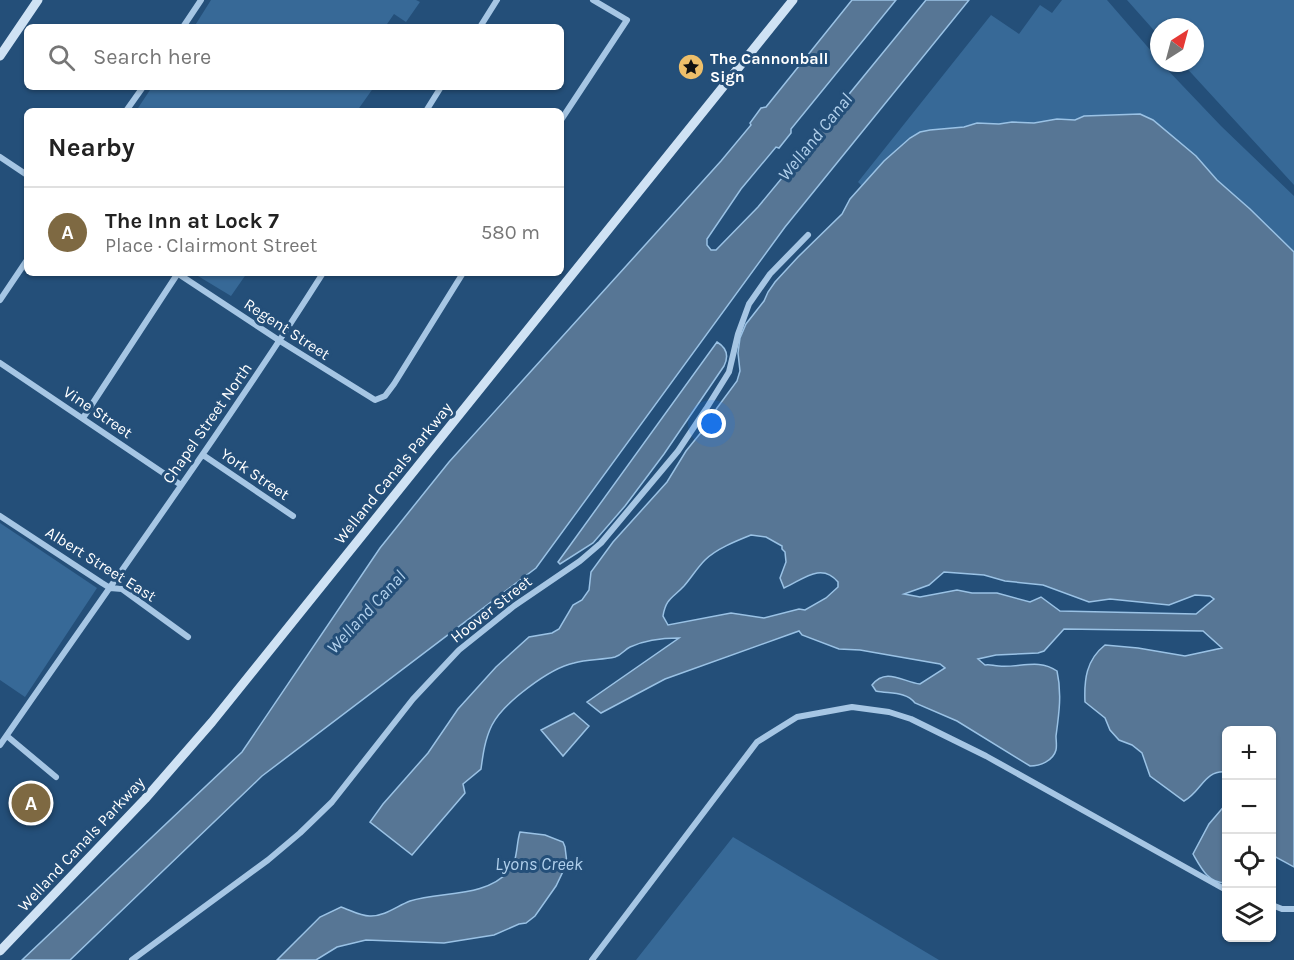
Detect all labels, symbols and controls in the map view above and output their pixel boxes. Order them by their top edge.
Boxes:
north arrow [1150,18,1204,72]
search box [24,24,564,90]
icon: search [45,41,78,74]
text: Search here [93,44,211,70]
place label: The Cannonball Sign [710,49,828,86]
place icon: The Cannonball Sign [676,52,706,82]
water label: Welland Canal [773,89,857,185]
text: Nearby [48,132,135,163]
text: The Inn at Lock 7 [105,208,279,234]
text: A [61,221,74,244]
text: 580 m [481,221,540,244]
text: Place · Clairmont Street [105,234,317,257]
street label: Regent Street [240,294,334,364]
street label: Chapel Street North [158,359,256,487]
street label: Vine Street [60,382,136,442]
street label: Welland Canals Parkway [330,398,456,548]
your location [697,409,726,438]
street label: York Street [217,444,293,504]
street label: Albert Street East [42,522,160,606]
water label: Welland Canal [322,565,411,658]
street label: Hoover Street [447,571,535,647]
map controls [1222,726,1276,942]
button: + [1222,726,1276,780]
street label: Welland Canals Parkway [14,772,149,915]
pin: A [12,780,51,826]
button: − [1222,780,1276,834]
button: locate [1222,834,1276,888]
water label: Lyons Creek [495,853,584,875]
button: layers [1222,888,1276,942]

